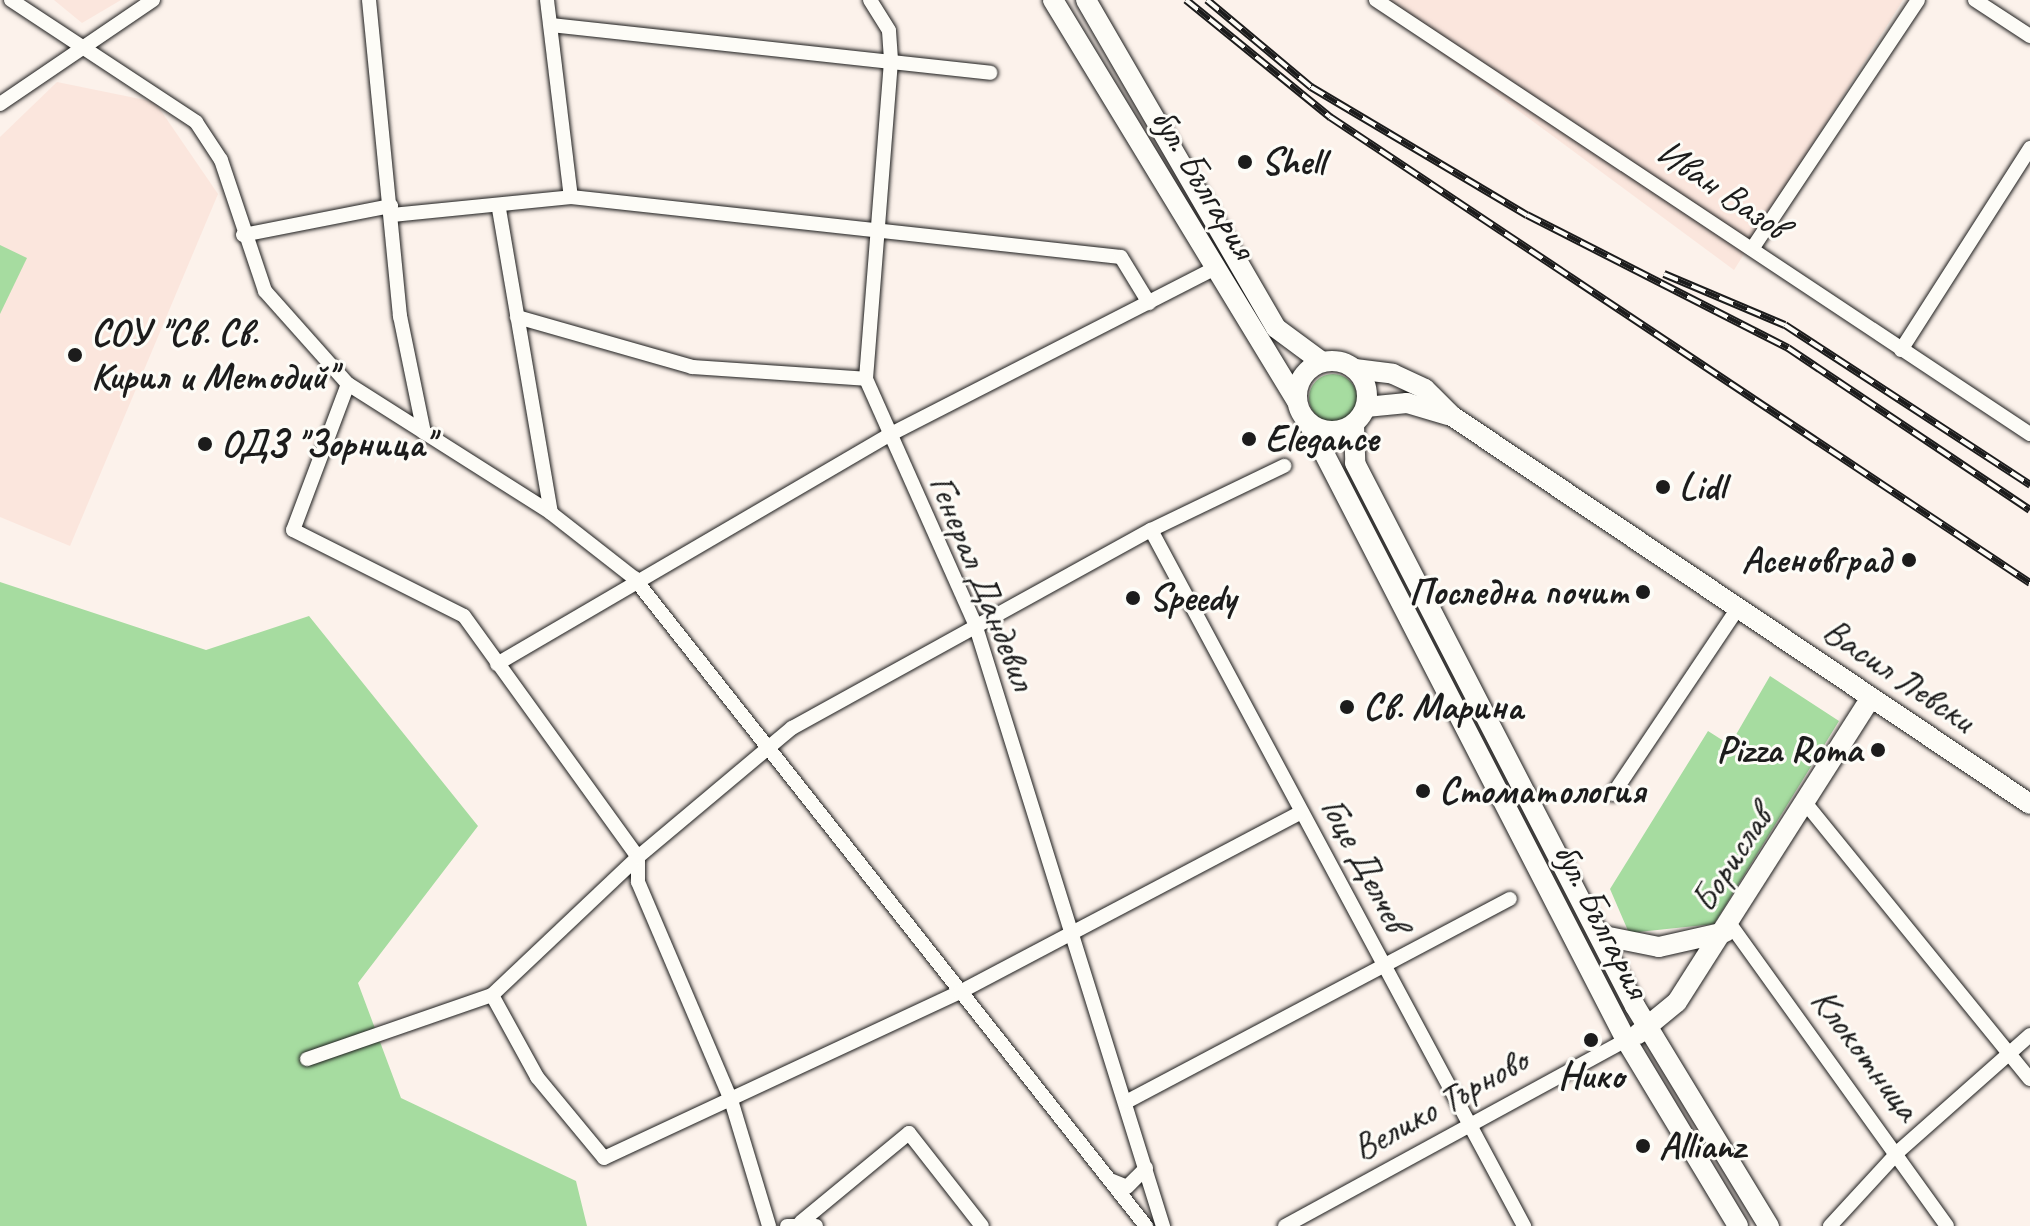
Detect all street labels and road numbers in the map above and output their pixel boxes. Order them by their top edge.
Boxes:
street label: бул. България [1141,99,1267,267]
street label: Иван Вазов [1648,129,1796,249]
street label: Генерал Дандевил [919,468,1047,696]
street label: Васил Левски [1813,606,1985,744]
street label: Гоце Делчев [1310,788,1420,940]
street label: Борислав [1680,798,1782,920]
street label: бул. България [1544,835,1660,1005]
street label: Клокотница [1801,979,1931,1129]
street label: Велико Търново [1344,1037,1536,1171]

